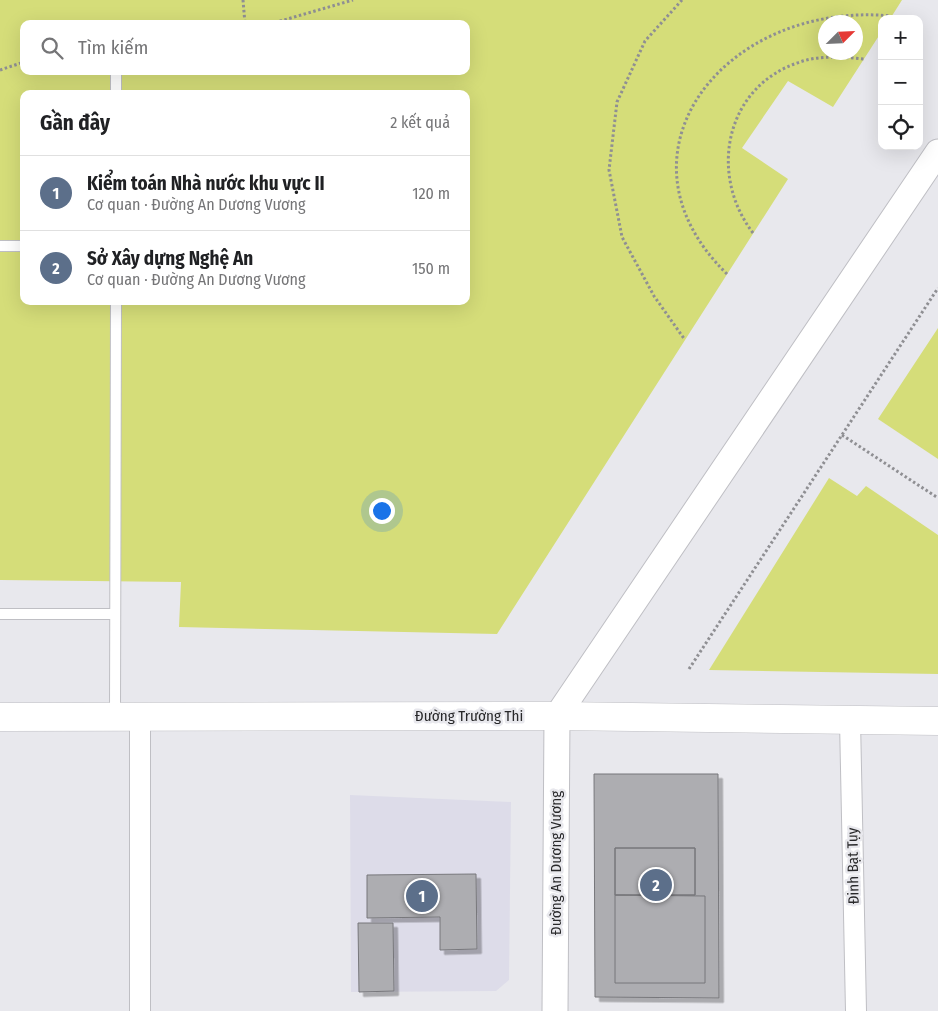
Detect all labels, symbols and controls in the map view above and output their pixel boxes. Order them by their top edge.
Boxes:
north arrow [818,15,863,60]
map controls [878,15,923,150]
button: + [878,15,923,60]
search box [20,20,470,75]
icon: search [38,34,66,62]
text: Tìm kiếm [78,36,148,59]
button: − [878,60,923,105]
button: locate [878,105,923,150]
text: Gần đây [40,110,110,136]
text: 2 kết quả [390,113,450,132]
text: Kiểm toán Nhà nước khu vực II [87,172,325,195]
text: 1 [53,184,59,203]
text: 120 m [412,184,450,203]
text: Cơ quan · Đường An Dương Vương [87,195,306,214]
text: Sở Xây dựng Nghệ An [87,247,253,270]
text: 2 [52,259,60,278]
text: 150 m [412,259,450,278]
text: Cơ quan · Đường An Dương Vương [87,270,306,289]
your location [369,498,395,524]
street label: Đường Trường Thi [415,707,523,725]
street label: Đường An Dương Vương [547,791,565,935]
street label: Đinh Bạt Tụy [843,827,863,905]
pin: 2 [640,866,672,904]
pin: 1 [406,877,438,915]

